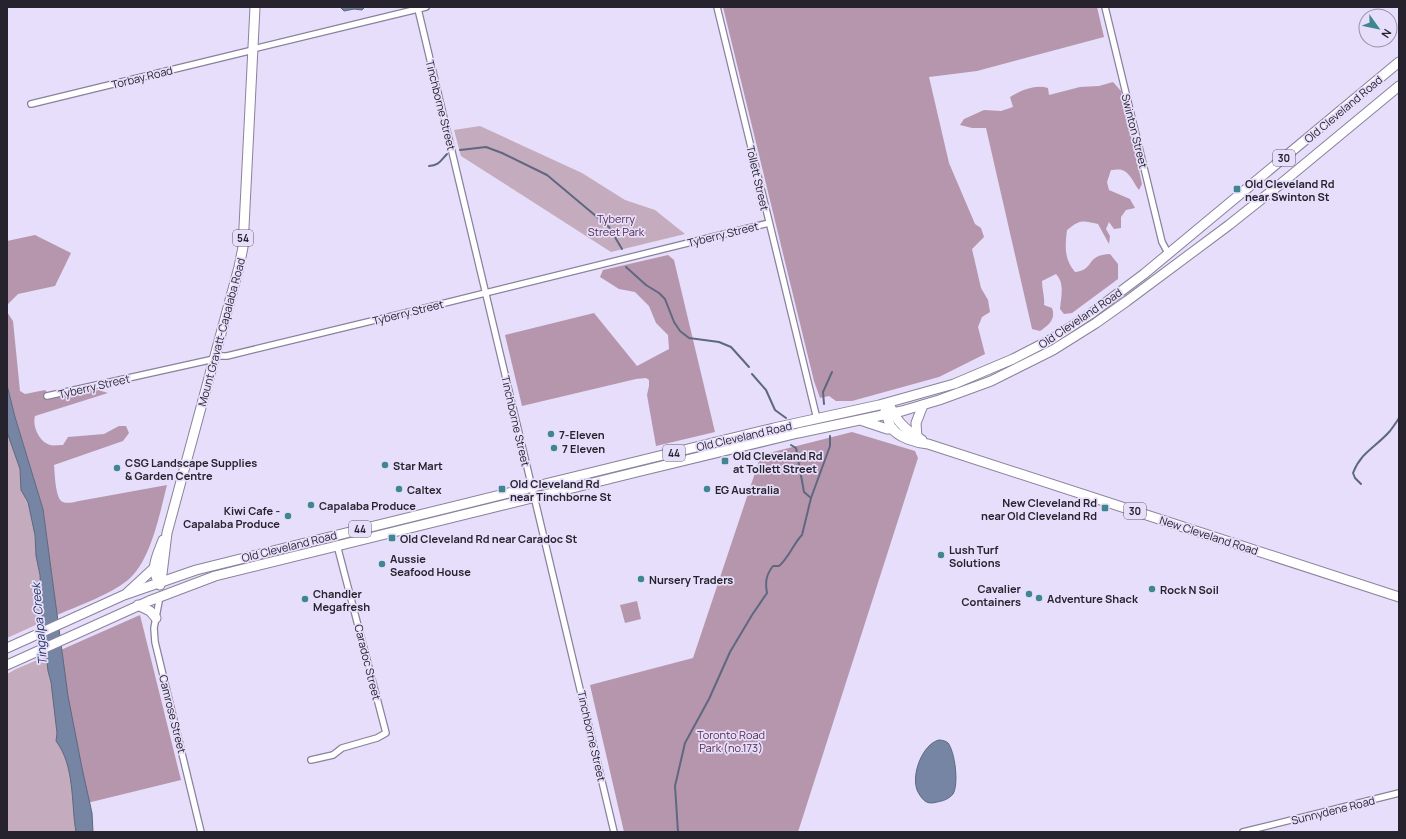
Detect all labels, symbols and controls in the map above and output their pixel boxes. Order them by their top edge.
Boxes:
north arrow [1358,8,1398,48]
text: N [1378,26,1395,41]
street label: Tinchborne Street [423,58,459,152]
street label: Torbay Road [110,62,174,92]
street label: Old Cleveland Road [1301,72,1385,146]
street label: Swinton Street [1119,92,1151,170]
street label: Tollett Street [743,144,773,212]
road number: 30 [1273,150,1295,166]
place label: Old Cleveland Rd near Swinton St [1245,176,1335,204]
marker: Old Cleveland Rd near Swinton St [1232,184,1242,194]
park label: Tyberry Street Park [588,211,645,239]
street label: Tyberry Street [686,218,760,250]
road number: 54 [233,230,253,246]
street label: Mount Gravatt-Capalaba Road [194,256,248,408]
street label: Old Cleveland Road [1035,284,1125,352]
street label: Tyberry Street [371,296,445,328]
street label: Tyberry Street [57,371,131,401]
street label: Tinchborne Street [498,374,534,468]
street label: Old Cleveland Road [695,418,793,454]
place label: 7-Eleven [559,427,605,442]
marker: 7-Eleven [546,429,556,439]
place label: 7 Eleven [562,441,605,456]
marker: 7 Eleven [549,443,559,453]
road number: 44 [663,445,685,461]
place label: Old Cleveland Rd at Tollett Street [733,448,823,476]
place label: CSG Landscape Supplies & Garden Centre [125,455,257,483]
marker: Old Cleveland Rd at Tollett Street [720,456,730,466]
place label: Star Mart [393,458,443,473]
marker: Star Mart [380,460,390,470]
marker: CSG Landscape Supplies & Garden Centre [112,463,122,473]
place label: Old Cleveland Rd near Tinchborne St [510,476,612,504]
place label: Caltex [407,482,442,497]
place label: EG Australia [715,482,779,497]
marker: Caltex [394,484,404,494]
marker: Old Cleveland Rd near Tinchborne St [497,484,507,494]
marker: EG Australia [702,484,712,494]
place label: New Cleveland Rd near Old Cleveland Rd [981,495,1097,523]
place label: Capalaba Produce [319,498,416,513]
marker: Capalaba Produce [306,500,316,510]
place label: Kiwi Cafe - Capalaba Produce [183,503,280,531]
marker: New Cleveland Rd near Old Cleveland Rd [1100,503,1110,513]
road number: 30 [1124,503,1146,519]
marker: Kiwi Cafe - Capalaba Produce [283,511,293,521]
street label: New Cleveland Road [1158,512,1260,558]
road number: 44 [349,521,371,537]
street label: Old Cleveland Road [240,527,338,565]
place label: Old Cleveland Rd near Caradoc St [400,531,577,546]
marker: Old Cleveland Rd near Caradoc St [387,533,397,543]
place label: Lush Turf Solutions [949,542,1001,570]
marker: Lush Turf Solutions [936,550,946,560]
place label: Aussie Seafood House [390,551,471,579]
marker: Aussie Seafood House [377,559,387,569]
place label: Nursery Traders [649,572,733,587]
marker: Nursery Traders [636,574,646,584]
water label: Tingalpa Creek [27,580,51,666]
place label: Cavalier Containers [961,581,1022,609]
place label: Rock N Soil [1160,582,1219,597]
marker: Rock N Soil [1147,584,1157,594]
place label: Chandler Megafresh [313,586,370,614]
marker: Cavalier Containers [1024,589,1034,599]
place label: Adventure Shack [1047,591,1139,606]
marker: Adventure Shack [1034,593,1044,603]
marker: Chandler Megafresh [300,594,310,604]
street label: Caradoc Street [351,623,385,701]
street label: Camrose Street [156,673,190,755]
street label: Tinchborne Street [574,689,610,783]
park label: Toronto Road Park (no.173) [697,727,765,755]
street label: Sunnydene Road [1290,792,1376,828]

